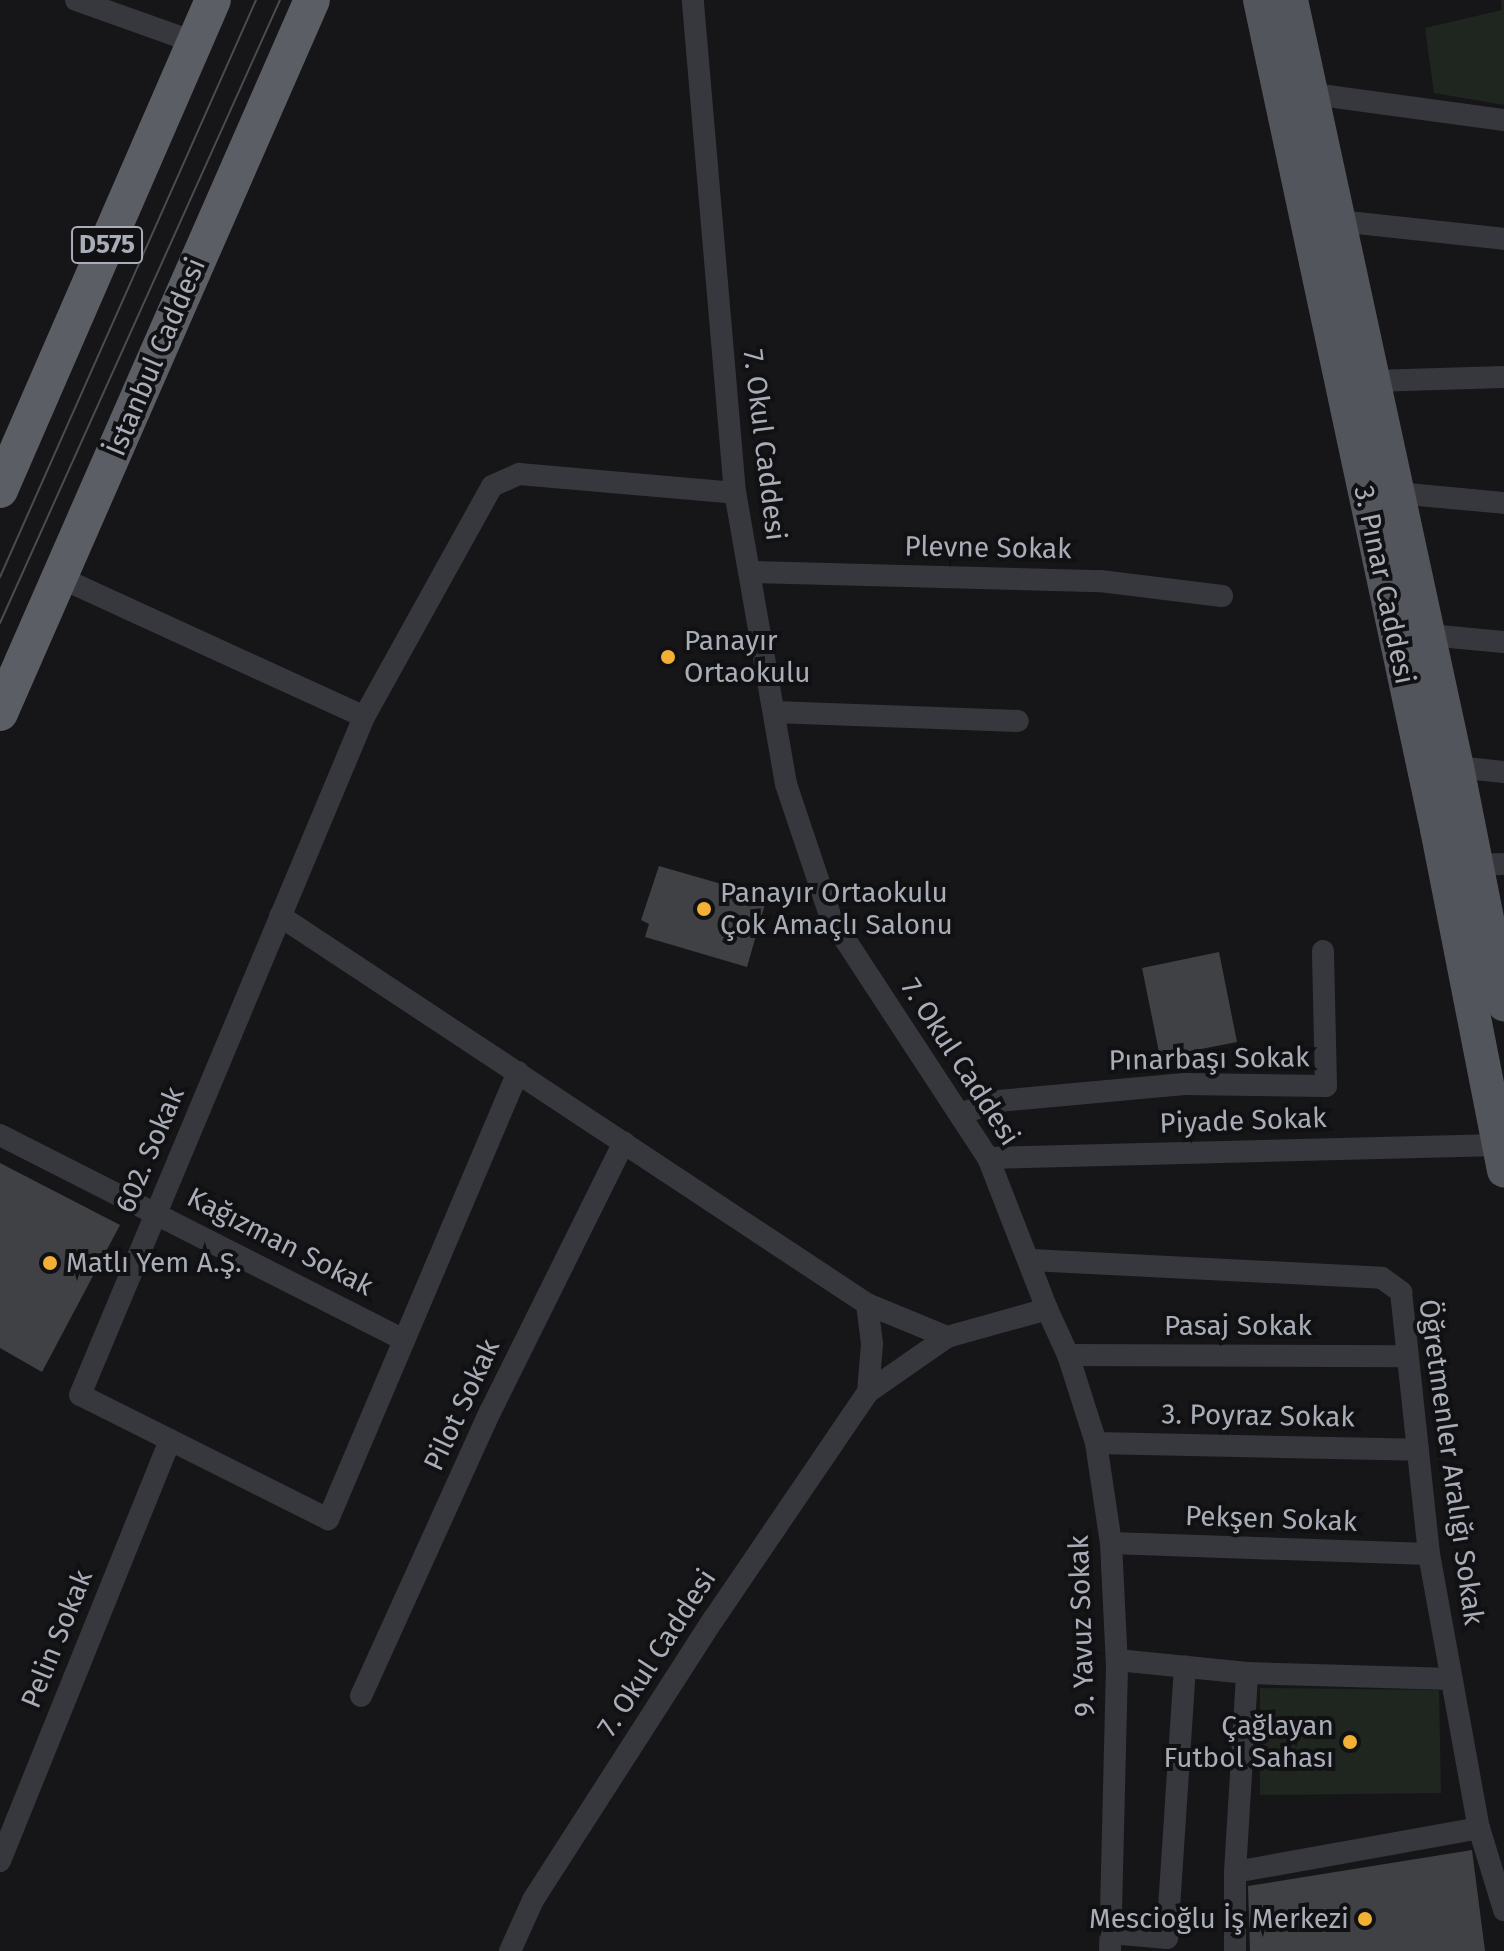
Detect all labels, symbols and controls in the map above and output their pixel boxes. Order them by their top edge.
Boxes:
road number: D575 [71,223,143,267]
street label: İstanbul Caddesi [99,253,213,461]
street label: 7. Okul Caddesi [736,347,792,543]
street label: 3. Pınar Caddesi [1347,483,1421,687]
street label: Plevne Sokak [904,530,1072,566]
place label: Panayır Ortaokulu [684,624,811,690]
marker: Panayır Ortaokulu [659,648,677,666]
place label: Panayır Ortaokulu Çok Amaçlı Salonu [720,876,953,942]
marker: Panayır Ortaokulu Çok Amaçlı Salonu [695,900,713,918]
street label: 7. Okul Caddesi [894,972,1026,1152]
street label: Pınarbaşı Sokak [1108,1040,1310,1078]
street label: 602. Sokak [108,1082,192,1218]
street label: Piyade Sokak [1159,1101,1327,1141]
street label: Kağızman Sokak [181,1181,379,1303]
place label: Matlı Yem A.Ş. [66,1246,242,1280]
marker: Matlı Yem A.Ş. [41,1254,59,1272]
street label: Öğretmenler Aralığı Sokak [1412,1297,1490,1627]
street label: Pasaj Sokak [1164,1309,1312,1343]
street label: Pilot Sokak [417,1334,507,1476]
street label: 3. Poyraz Sokak [1161,1398,1355,1434]
street label: Pekşen Sokak [1184,1499,1358,1539]
street label: 9. Yavuz Sokak [1062,1535,1102,1717]
street label: 7. Okul Caddesi [591,1563,723,1743]
street label: Pelin Sokak [14,1565,100,1713]
place label: Çağlayan Futbol Sahası [1163,1709,1334,1775]
marker: Çağlayan Futbol Sahası [1341,1733,1359,1751]
place label: Mescioğlu İş Merkezi [1089,1902,1349,1936]
marker: Mescioğlu İş Merkezi [1356,1910,1374,1928]

